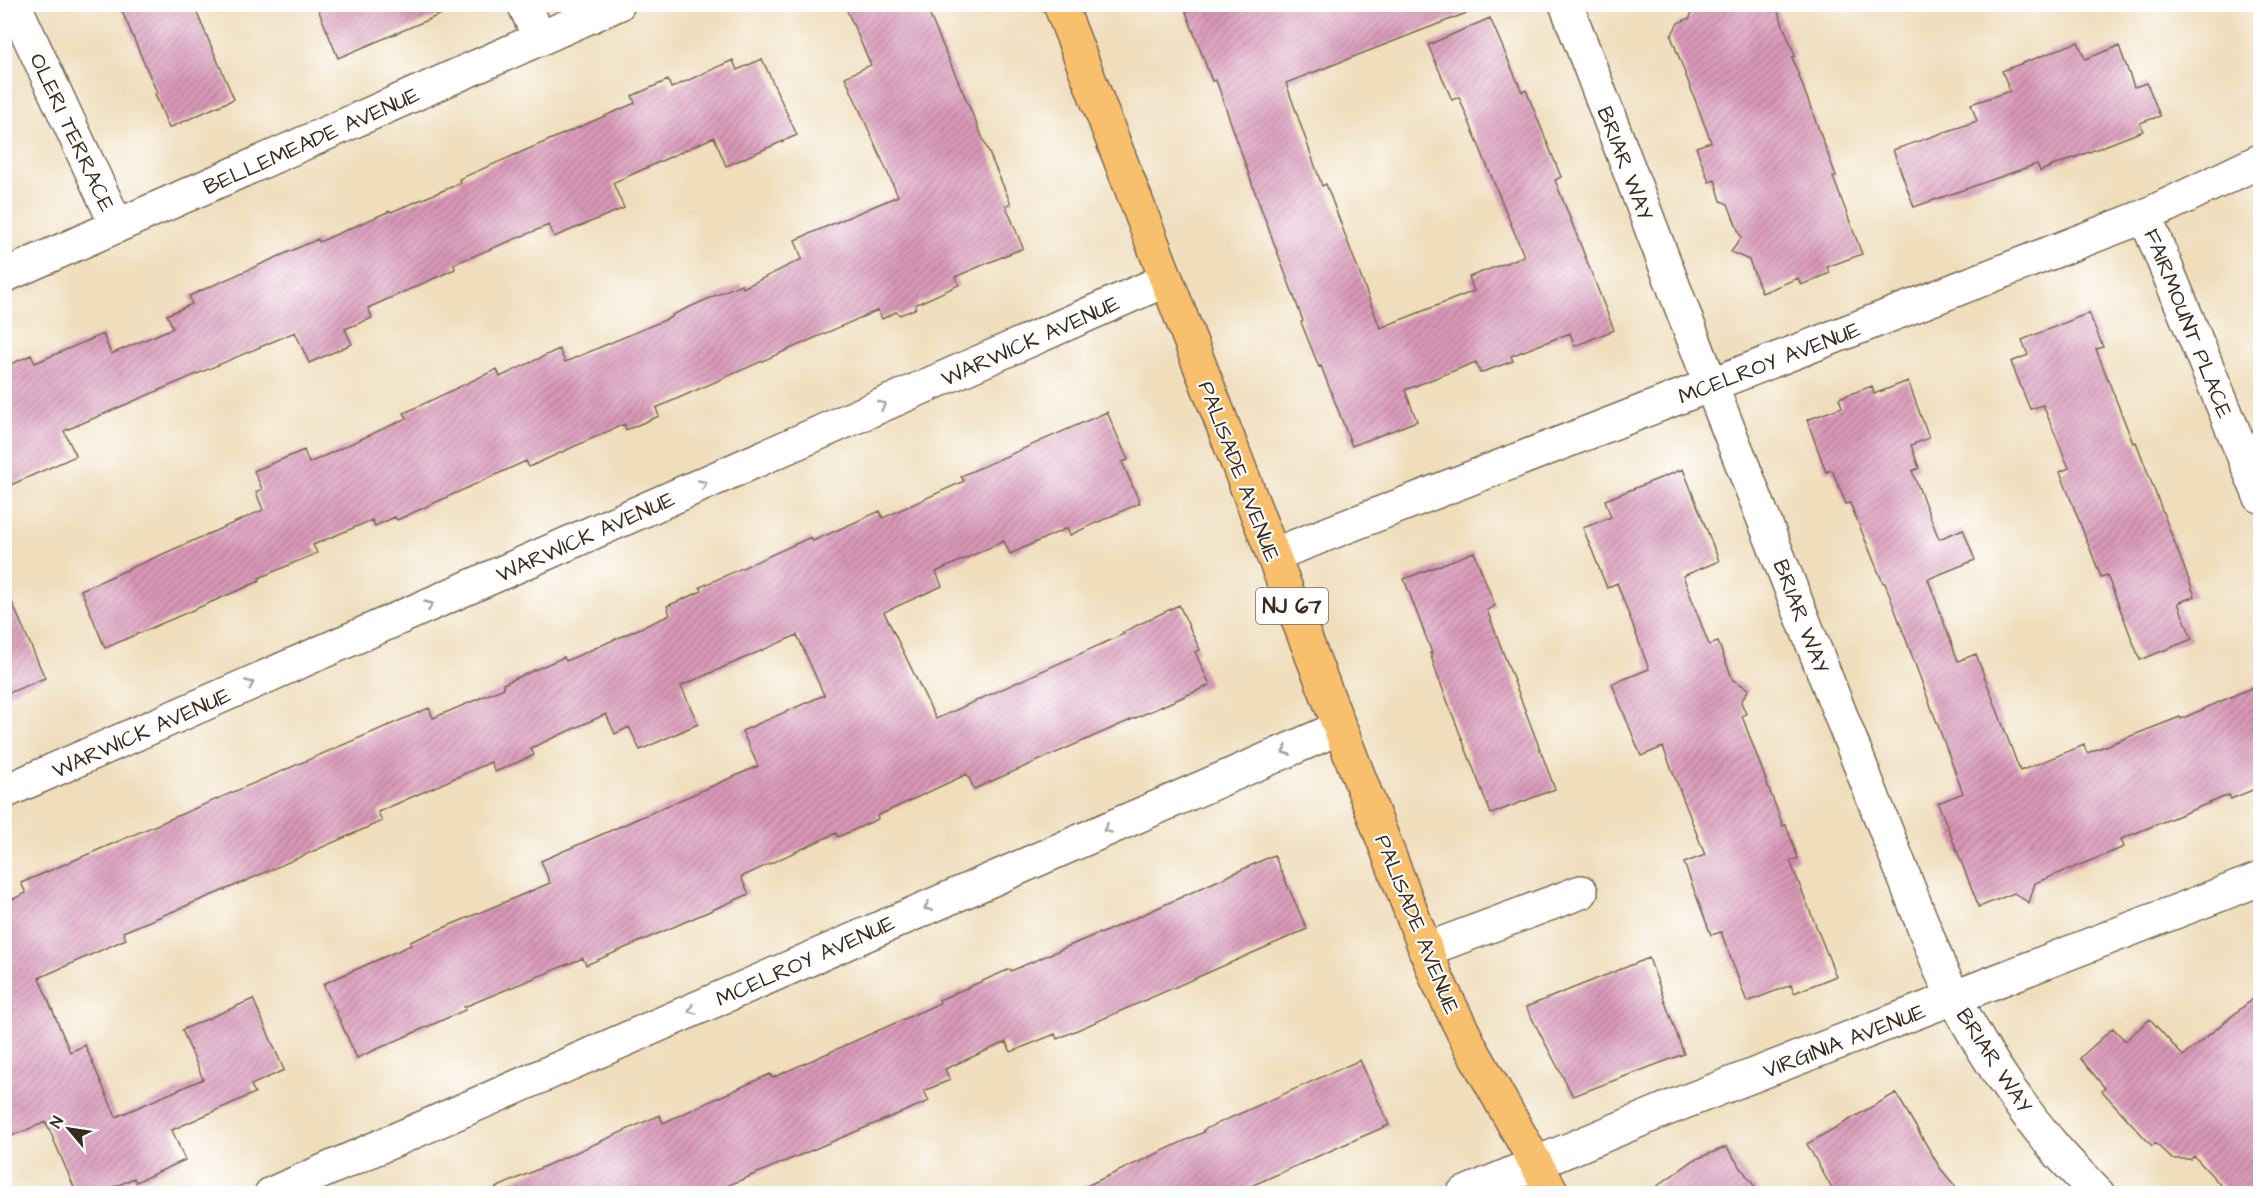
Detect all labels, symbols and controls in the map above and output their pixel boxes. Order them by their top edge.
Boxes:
street label: OLERI TERRACE [21,48,122,217]
street label: BELLEMEADE AVENUE [199,80,425,203]
street label: BRIAR WAY [1589,102,1661,225]
street label: FAIRMOUNT PLACE [2135,224,2240,423]
street label: WARWICK AVENUE [936,288,1125,395]
street label: MCELROY AVENUE [1674,314,1865,412]
street label: PALISADE AVENUE [1190,377,1287,566]
one-way arrow [875,401,886,413]
one-way arrow [697,479,708,491]
street label: WARWICK AVENUE [491,484,680,591]
street label: BRIAR WAY [1765,555,1837,678]
road number: NJ 67 [1256,588,1328,624]
one-way arrow [422,600,433,612]
one-way arrow [244,679,255,691]
street label: WARWICK AVENUE [47,680,236,787]
one-way arrow [1281,744,1292,756]
one-way arrow [1102,822,1113,834]
street label: PALISADE AVENUE [1366,830,1467,1019]
one-way arrow [923,900,934,912]
street label: MCELROY AVENUE [711,908,900,1015]
street label: VIRGINIA AVENUE [1759,996,1930,1087]
street label: BRIAR WAY [1948,1002,2039,1120]
one-way arrow [687,1003,698,1015]
north arrow [39,1099,99,1159]
text: N [45,1112,69,1132]

